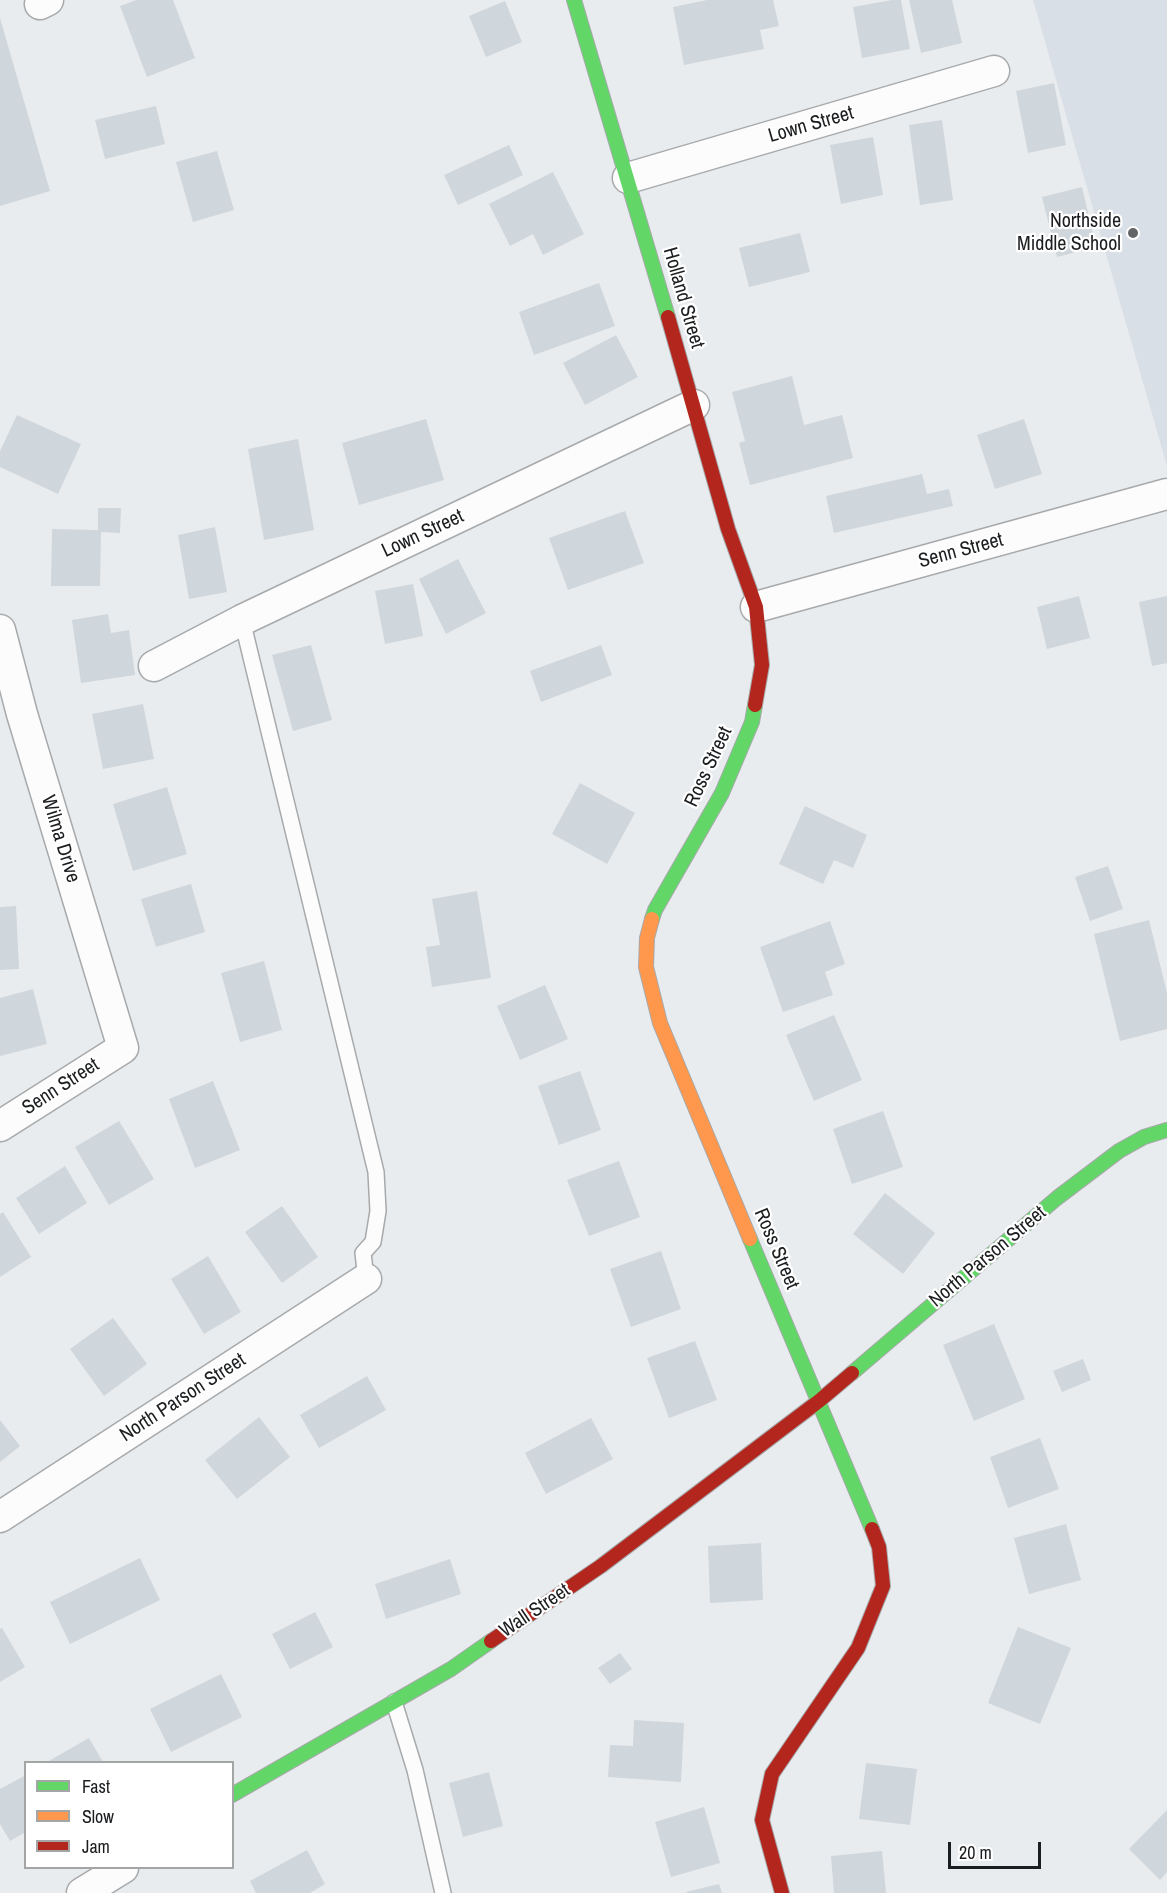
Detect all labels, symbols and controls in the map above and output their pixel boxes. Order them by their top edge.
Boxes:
street label: Lown Street [766,101,856,149]
place label: Northside Middle School [1017,210,1121,257]
marker: Northside Middle School [1126,226,1140,240]
street label: Holland Street [657,245,709,351]
street label: Lown Street [378,505,468,563]
street label: Senn Street [916,528,1006,574]
street label: Ross Street [680,723,738,811]
street label: Wilma Drive [35,792,85,886]
street label: Senn Street [18,1053,104,1121]
street label: North Parson Street [925,1201,1051,1313]
street label: Ross Street [748,1205,804,1293]
street label: North Parson Street [116,1348,250,1448]
street label: Wall Street [495,1579,575,1643]
legend [24,1761,234,1869]
text: Fast [82,1774,110,1799]
text: Slow [82,1804,114,1829]
scale bar [951,1830,1044,1868]
text: Jam [82,1834,110,1859]
text: 20 m [959,1840,992,1865]

